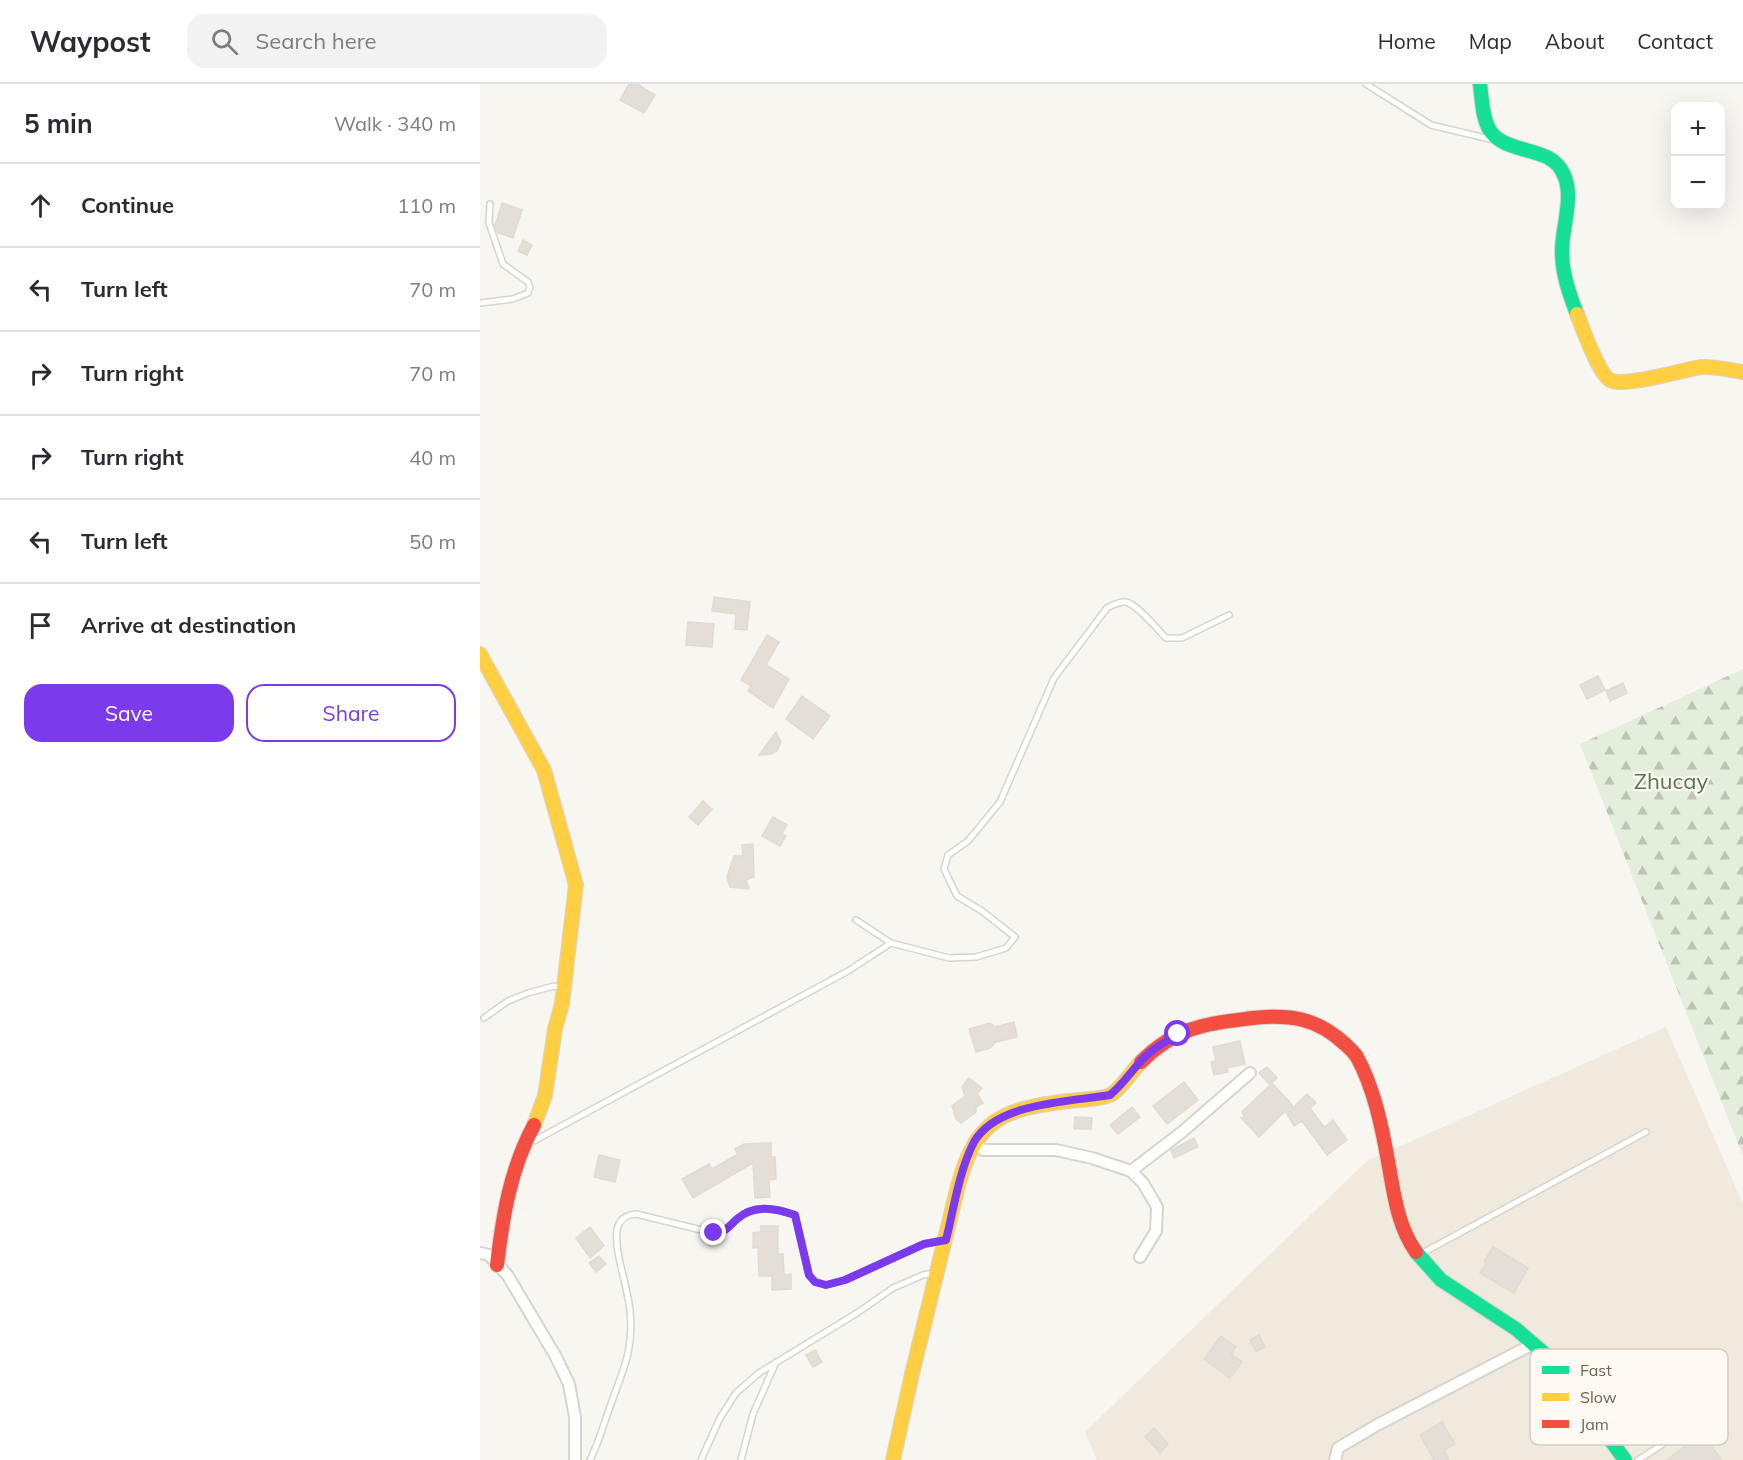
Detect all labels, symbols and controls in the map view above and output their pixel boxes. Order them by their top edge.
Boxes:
search box [187,14,607,68]
text: Waypost [30,24,151,59]
icon: search [208,25,241,58]
text: Search here [256,27,377,55]
text: Home [1378,28,1436,54]
text: Map [1469,28,1512,54]
text: About [1545,28,1604,54]
text: Contact [1637,28,1713,54]
map controls [1671,102,1725,210]
button: + [1671,102,1725,156]
text: 5 min [24,107,93,140]
text: Walk · 340 m [334,111,456,136]
button: − [1671,156,1725,210]
icon: ahead [24,189,57,222]
text: Continue [81,191,174,219]
text: 110 m [397,193,456,218]
icon: left [24,273,57,306]
text: Turn left [81,275,168,303]
text: 70 m [409,277,456,302]
icon: right [24,357,57,390]
text: Turn right [81,359,184,387]
text: 70 m [409,361,456,386]
icon: right [24,441,57,474]
text: Turn right [81,443,184,471]
text: 40 m [409,445,456,470]
icon: left [24,525,57,558]
text: Turn left [81,527,168,555]
text: 50 m [409,529,456,554]
icon: arrive [24,609,57,642]
text: Arrive at destination [81,611,296,639]
button: Save [24,684,234,742]
button: Share [246,684,456,742]
park label: Zhucay [1634,767,1708,795]
route start [1164,1020,1190,1046]
route end [700,1219,726,1245]
legend [1530,1349,1728,1445]
text: Fast [1580,1360,1612,1380]
text: Slow [1580,1387,1617,1407]
text: Jam [1580,1414,1609,1434]

